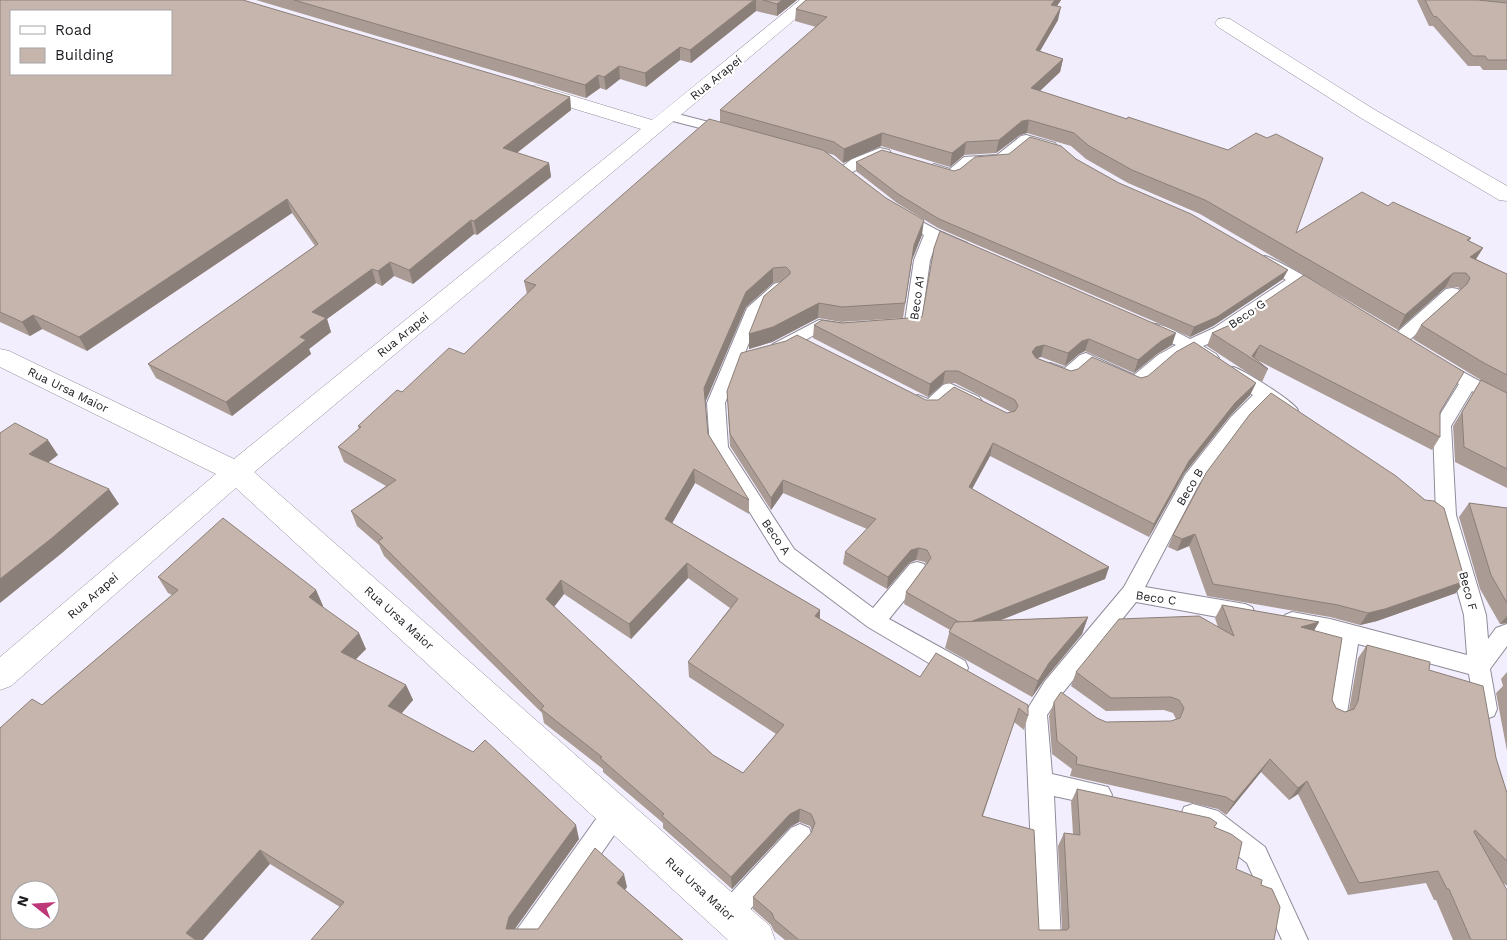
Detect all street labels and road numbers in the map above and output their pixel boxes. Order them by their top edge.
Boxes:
street label: Rua Arapeí [687,53,745,103]
street label: Beco A1 [907,275,927,321]
street label: Beco G [1226,297,1268,331]
street label: Rua Arapeí [374,310,432,360]
street label: Rua Ursa Maior [25,364,111,416]
street label: Beco B [1174,466,1207,508]
street label: Beco A [759,517,793,558]
street label: Rua Arapeí [65,570,121,622]
street label: Beco F [1456,570,1480,612]
street label: Rua Ursa Maior [362,583,437,653]
street label: Beco C [1135,588,1177,608]
street label: Rua Ursa Maior [663,854,738,924]

